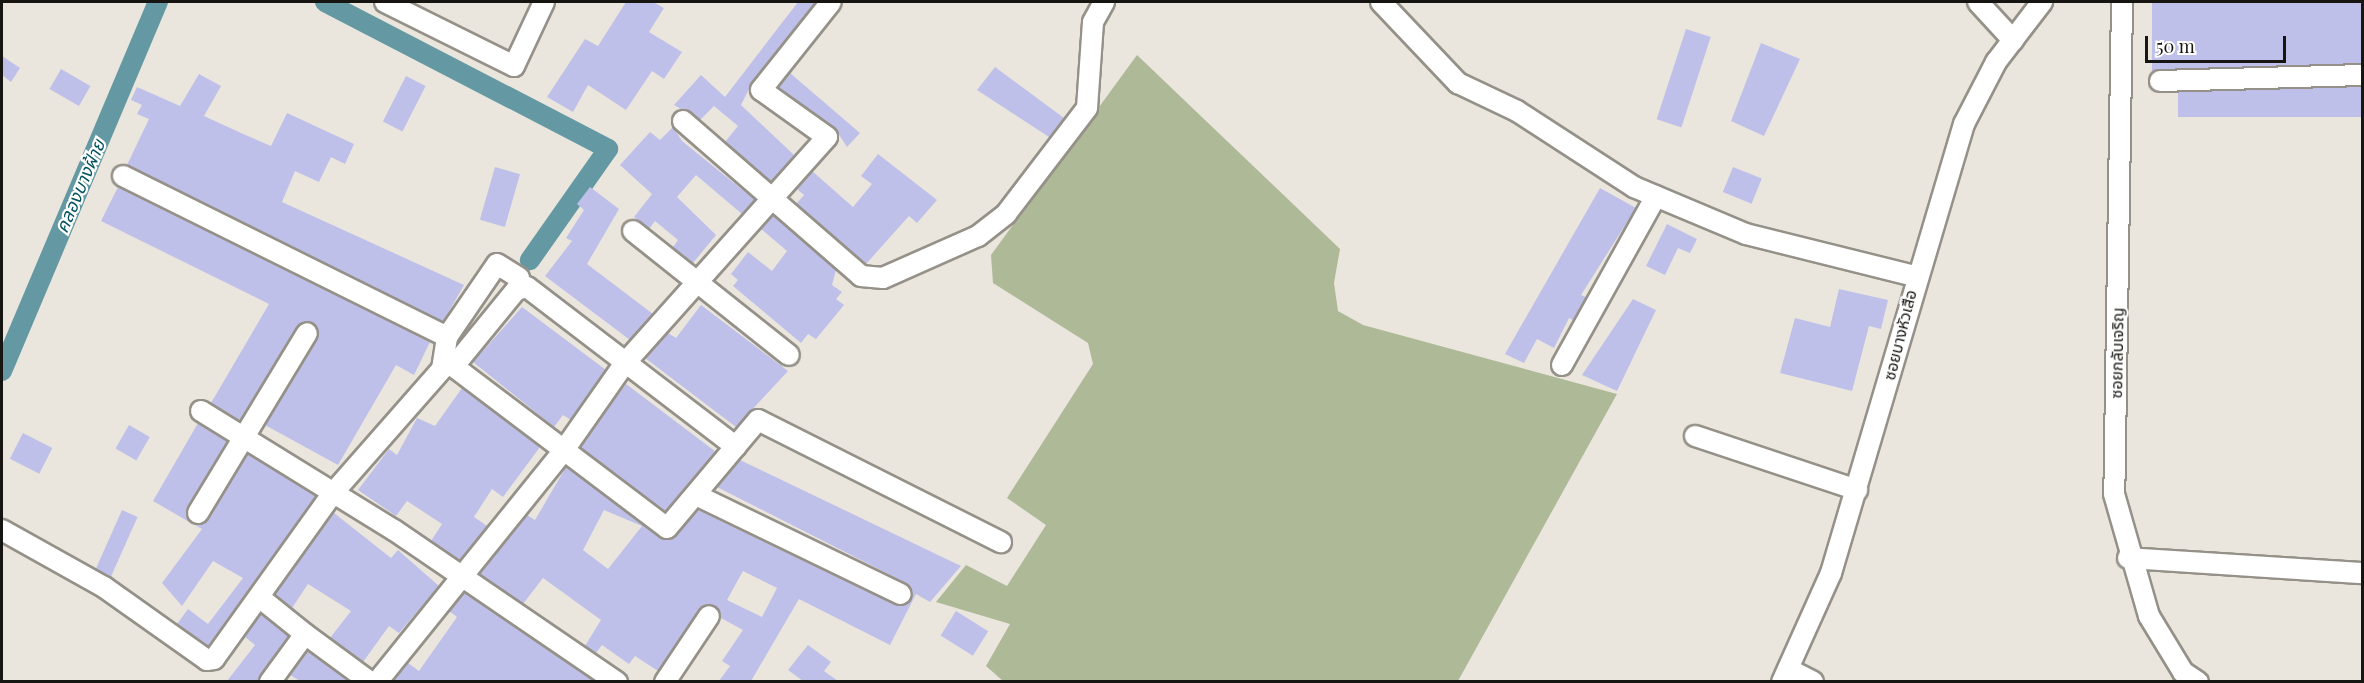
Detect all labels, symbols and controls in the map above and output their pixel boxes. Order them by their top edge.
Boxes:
scale bar [2148,24,2289,62]
text: 50 m [2156,34,2195,58]
water label: คลองบางฝ้าย [51,136,109,236]
street label: ซอยบางหัวเสือ [1879,288,1921,382]
street label: ซอยกลับเจริญ [2107,307,2127,399]

